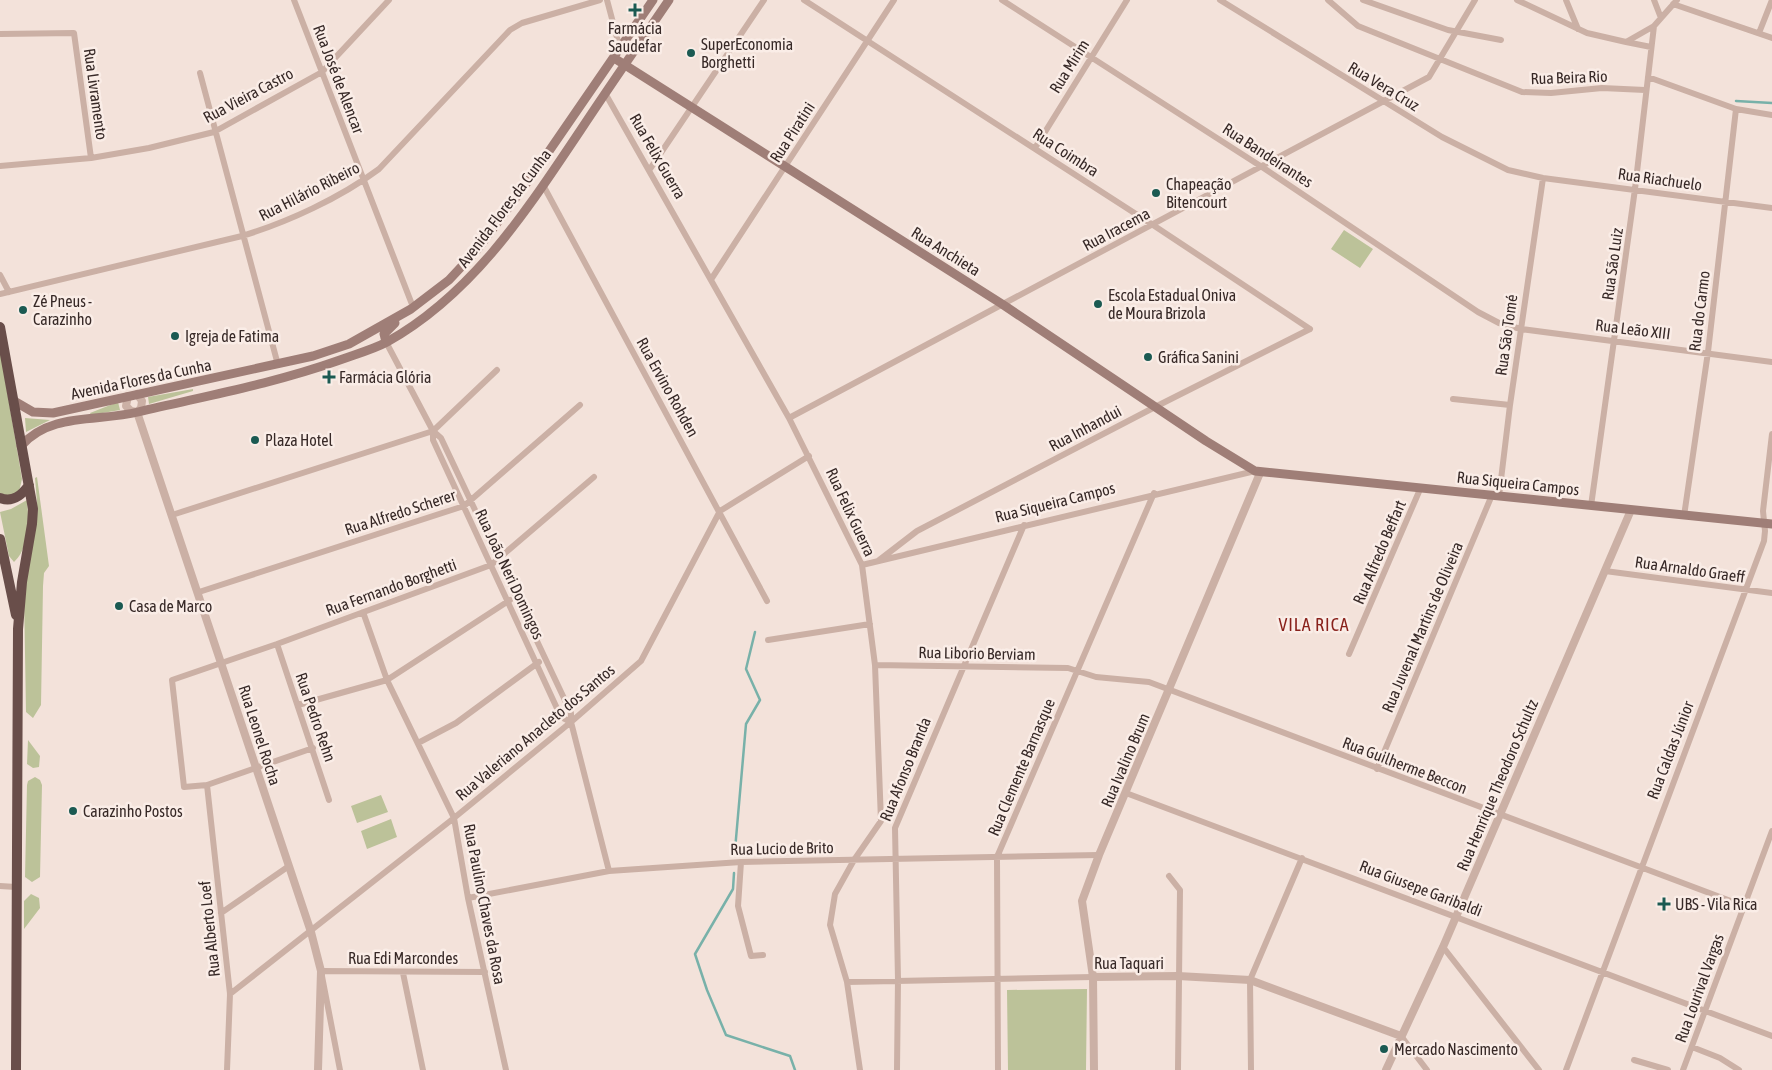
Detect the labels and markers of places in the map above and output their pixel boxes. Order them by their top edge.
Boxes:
marker: Farmácia Saudefar [629,4,641,16]
place label: Farmácia Saudefar [608,19,662,55]
place label: SuperEconomia Borghetti [701,35,793,72]
marker: SuperEconomia Borghetti [685,47,697,59]
place label: Chapeação Bitencourt [1166,175,1232,211]
marker: Chapeação Bitencourt [1150,187,1162,199]
place label: Escola Estadual Oniva de Moura Brizola [1108,286,1236,322]
place label: Zé Pneus - Carazinho [33,292,92,328]
marker: Escola Estadual Oniva de Moura Brizola [1092,298,1104,310]
marker: Zé Pneus - Carazinho [17,304,29,316]
place label: Igreja de Fatima [185,327,279,346]
marker: Igreja de Fatima [169,330,181,342]
place label: Gráfica Sanini [1158,348,1239,366]
marker: Gráfica Sanini [1142,351,1154,363]
place label: Farmácia Glória [339,368,431,386]
marker: Farmácia Glória [323,371,335,383]
place label: Plaza Hotel [265,431,333,449]
marker: Plaza Hotel [249,434,261,446]
place label: Casa de Marco [129,597,212,615]
marker: Casa de Marco [113,600,125,612]
place label: Carazinho Postos [83,802,183,820]
marker: Carazinho Postos [67,805,79,817]
place label: UBS - Vila Rica [1675,895,1758,913]
marker: UBS - Vila Rica [1657,897,1671,911]
place label: Mercado Nascimento [1394,1040,1518,1058]
marker: Mercado Nascimento [1378,1043,1390,1055]

